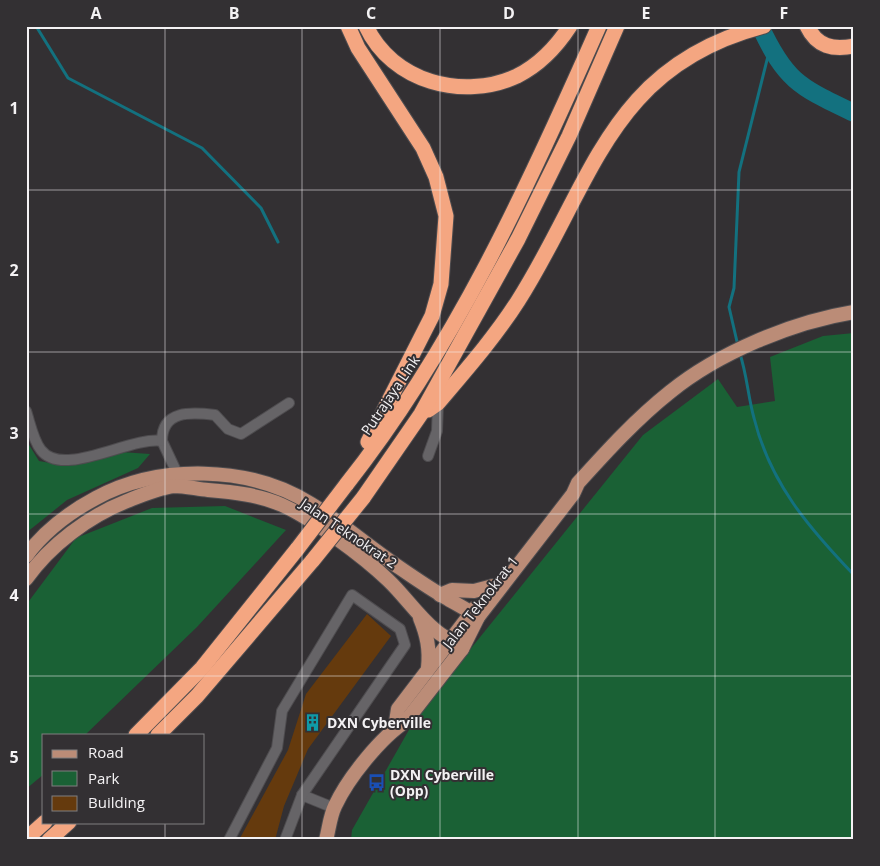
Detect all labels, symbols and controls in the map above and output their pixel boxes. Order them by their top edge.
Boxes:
text: A [90,2,102,24]
text: B [229,2,239,24]
text: C [366,2,376,24]
text: D [503,2,515,24]
text: E [642,2,651,24]
text: F [780,2,788,24]
text: 1 [9,97,19,119]
text: 2 [9,259,19,281]
street label: Putrajaya Link [356,351,424,438]
text: 3 [9,422,19,444]
street label: Jalan Teknokrat 2 [295,493,401,572]
street label: Jalan Teknokrat 1 [437,552,522,654]
text: 4 [9,584,19,606]
building icon: DXN Cyberville [303,712,323,732]
place label: DXN Cyberville [327,713,431,732]
legend [42,734,205,824]
text: Road [88,742,124,762]
text: 5 [9,746,19,768]
place label: DXN Cyberville (Opp) [390,765,494,800]
text: Park [88,768,119,788]
bus stop icon: DXN Cyberville (Opp) [366,772,386,792]
text: Building [88,792,145,812]

